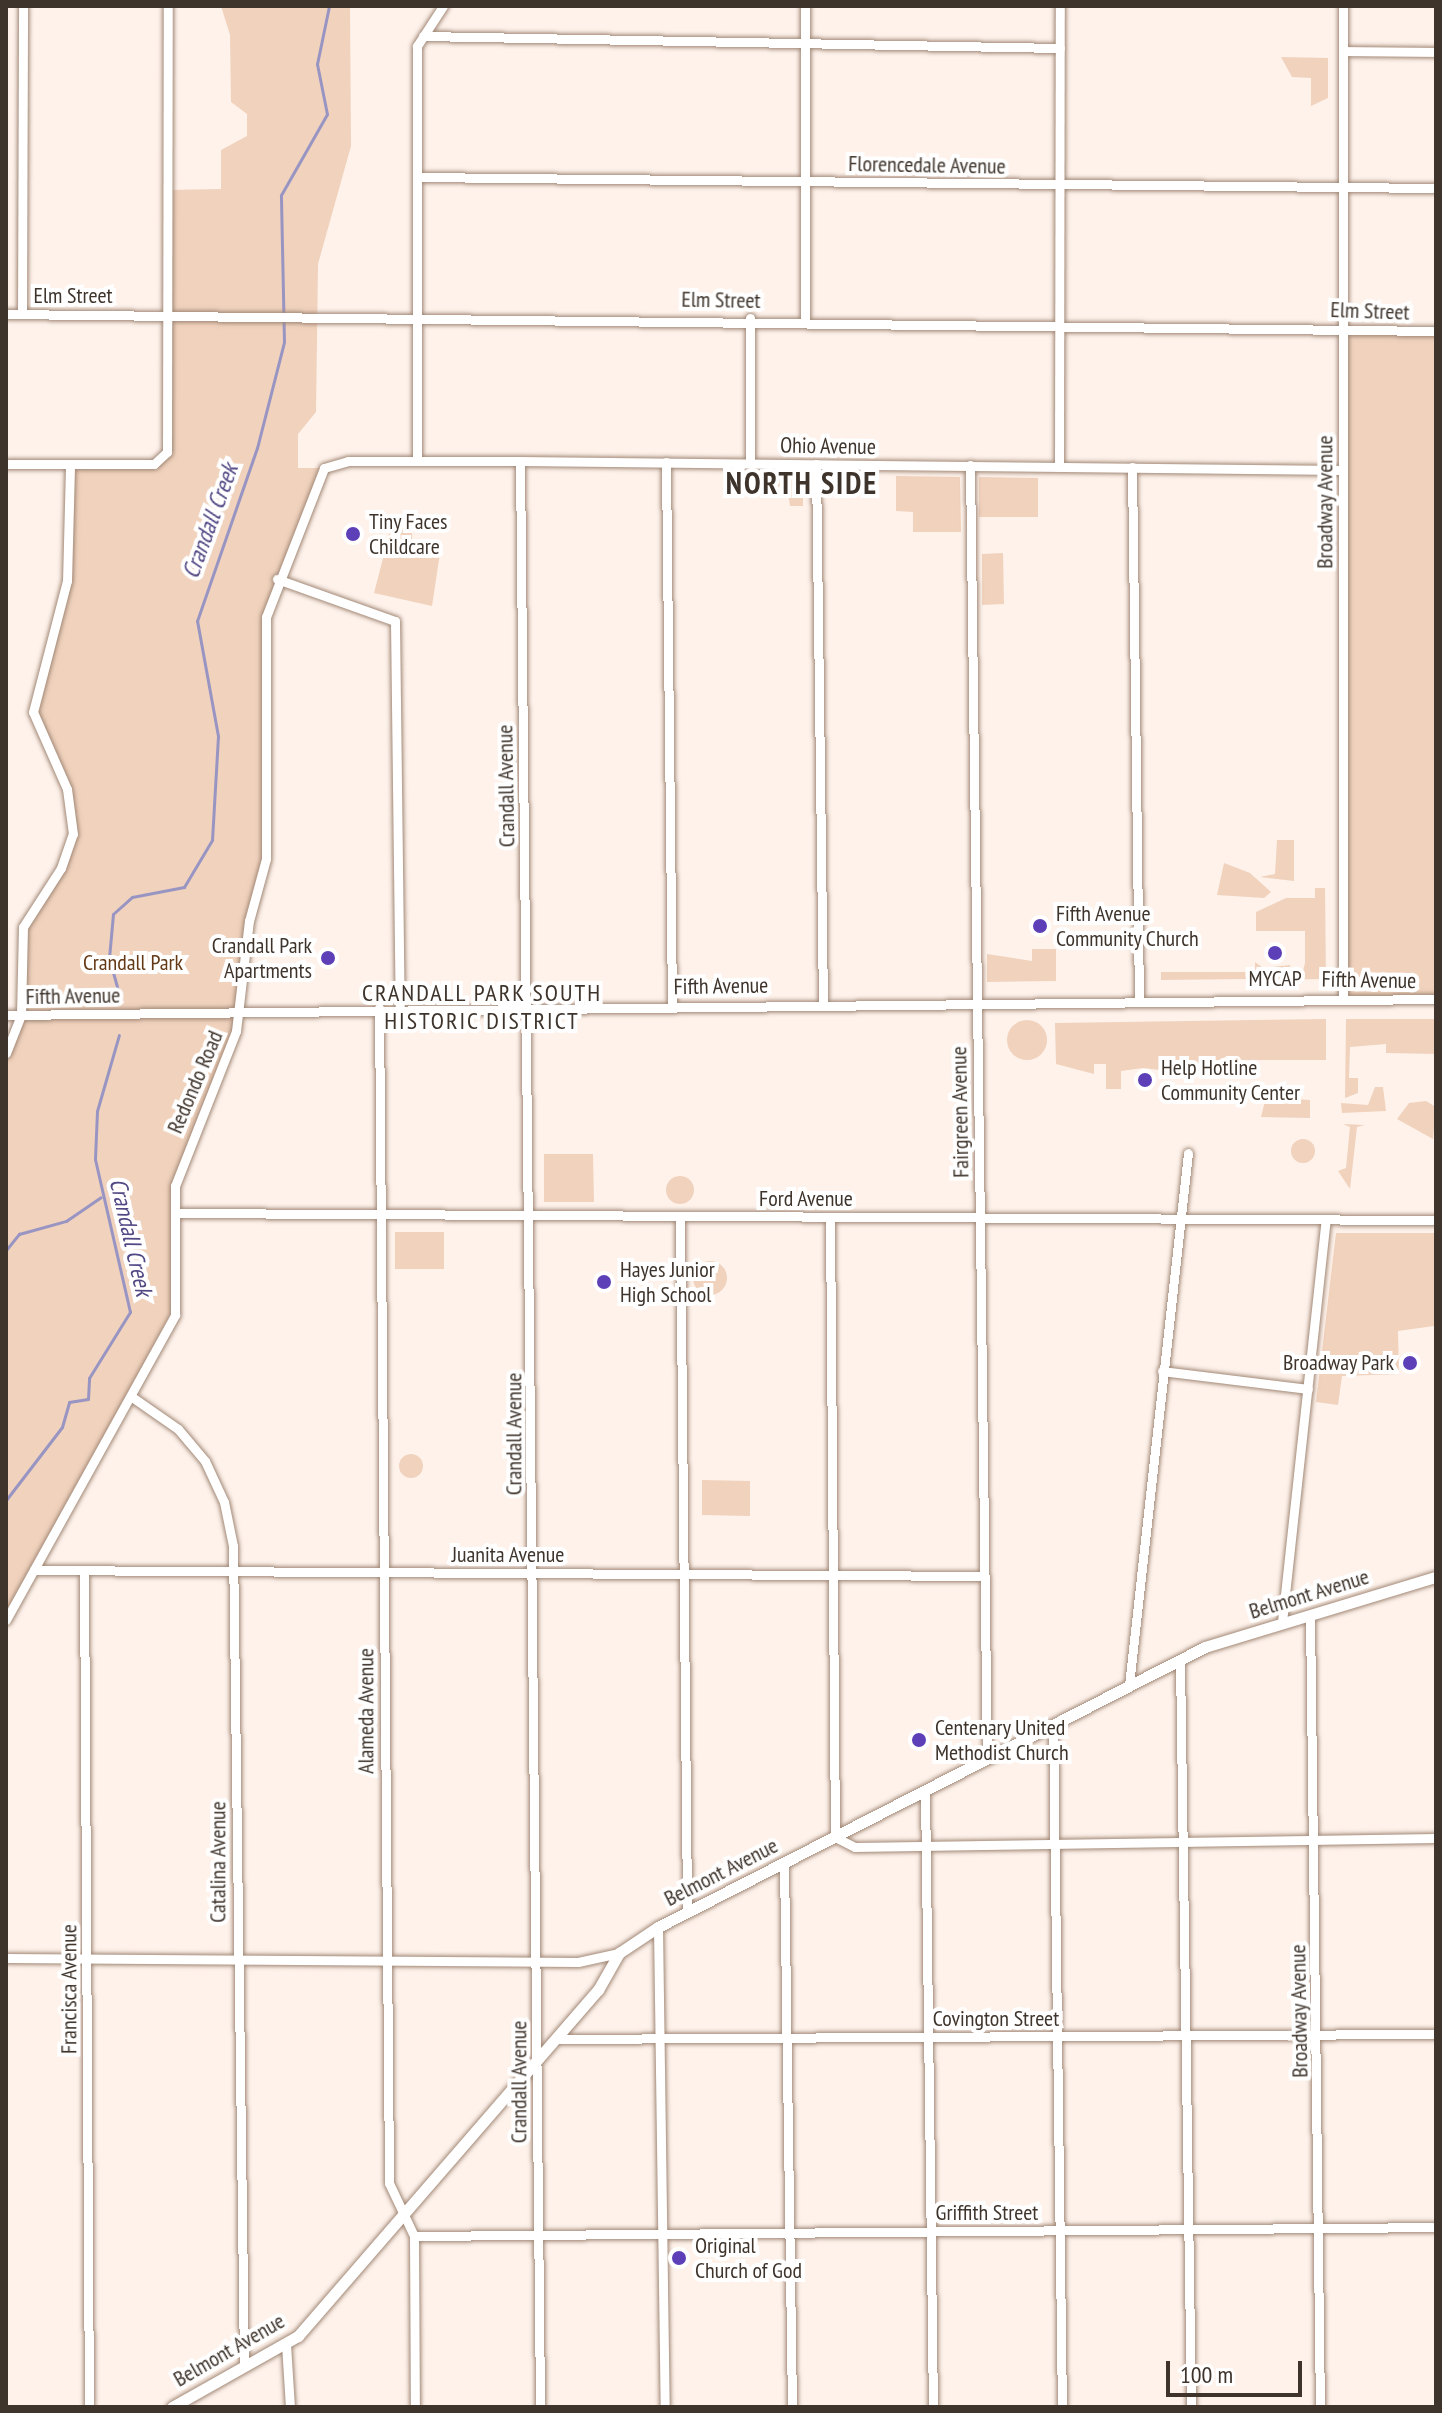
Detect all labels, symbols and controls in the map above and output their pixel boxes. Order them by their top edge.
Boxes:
street label: Florencedale Avenue [848,150,1006,180]
street label: Elm Street [33,283,113,309]
street label: Elm Street [681,286,761,314]
street label: Elm Street [1330,296,1410,326]
street label: Ohio Avenue [780,432,876,460]
street label: Broadway Avenue [1312,435,1338,569]
water label: Crandall Creek [176,460,244,582]
district label: NORTH SIDE [726,465,878,501]
place label: Tiny Faces Childcare [369,508,448,560]
marker: Tiny Faces Childcare [344,525,362,543]
street label: Crandall Avenue [492,724,520,848]
place label: Fifth Avenue Community Church [1056,900,1199,952]
marker: Fifth Avenue Community Church [1031,917,1049,935]
place label: Crandall Park Apartments [212,932,312,984]
marker: MYCAP [1266,944,1284,962]
marker: Crandall Park Apartments [319,949,337,967]
park label: Crandall Park [83,950,183,976]
place label: MYCAP [1248,966,1302,992]
street label: Fifth Avenue [1321,966,1417,994]
street label: Fifth Avenue [673,972,769,1000]
district label: CRANDALL PARK SOUTH HISTORIC DISTRICT [361,979,603,1035]
street label: Fifth Avenue [25,982,121,1010]
street label: Redondo Road [162,1027,228,1137]
street label: Fairgreen Avenue [946,1046,974,1178]
place label: Help Hotline Community Center [1161,1054,1301,1106]
marker: Help Hotline Community Center [1136,1071,1154,1089]
water label: Crandall Creek [103,1175,159,1299]
street label: Ford Avenue [759,1186,853,1212]
place label: Hayes Junior High School [620,1256,715,1308]
marker: Hayes Junior High School [595,1273,613,1291]
place label: Broadway Park [1282,1350,1394,1376]
marker: Broadway Park [1401,1354,1419,1372]
street label: Crandall Avenue [501,1372,527,1496]
street label: Juanita Avenue [451,1542,565,1568]
street label: Belmont Avenue [1246,1563,1372,1625]
street label: Alameda Avenue [353,1648,379,1774]
place label: Centenary United Methodist Church [935,1714,1069,1766]
marker: Centenary United Methodist Church [910,1731,928,1749]
street label: Catalina Avenue [205,1801,231,1923]
street label: Belmont Avenue [660,1832,782,1912]
street label: Francisca Avenue [56,1924,82,2054]
street label: Broadway Avenue [1285,1943,1313,2079]
street label: Covington Street [933,2006,1059,2032]
street label: Crandall Avenue [506,2020,532,2144]
street label: Griffith Street [936,2200,1038,2226]
place label: Original Church of God [695,2232,802,2284]
marker: Original Church of God [670,2249,688,2267]
street label: Belmont Avenue [169,2307,289,2393]
scale bar [1170,2345,1306,2395]
text: 100 m [1180,2359,1233,2390]

